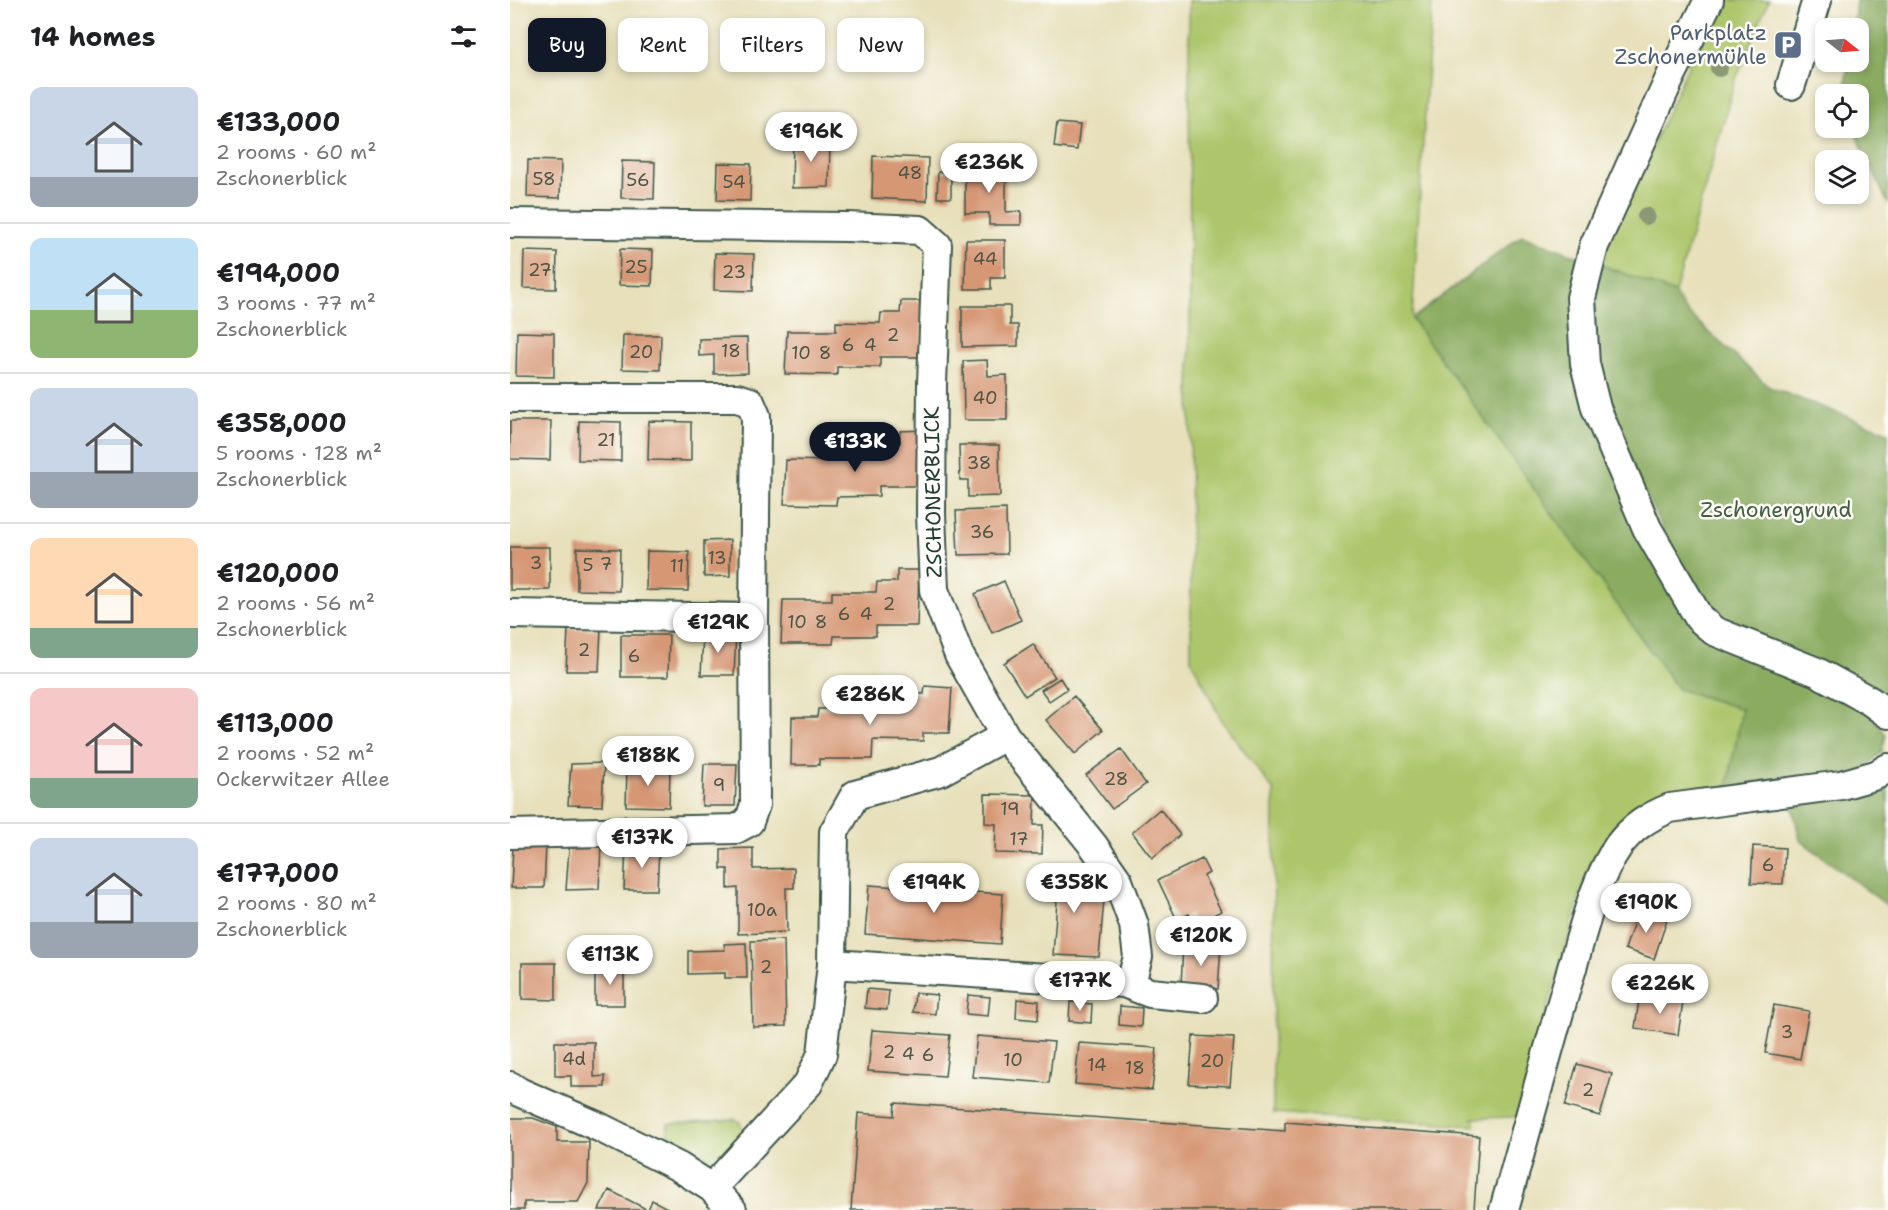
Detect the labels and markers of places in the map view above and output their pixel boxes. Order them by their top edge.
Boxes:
place label: Parkplatz Zschonermühle [1614,19,1767,71]
parking icon: Parkplatz Zschonermühle [1772,29,1804,61]
pin: €196K [769,112,853,163]
pin: €236K [947,143,1031,194]
pin: €133K [813,422,897,473]
pin: €129K [676,603,760,654]
pin: €286K [828,675,912,726]
pin: €188K [606,736,690,787]
pin: €137K [600,818,684,869]
pin: €194K [892,863,976,914]
pin: €358K [1032,863,1116,914]
pin: €190K [1604,883,1688,934]
pin: €120K [1159,916,1243,967]
pin: €113K [568,935,652,986]
pin: €177K [1038,961,1122,1012]
pin: €226K [1618,964,1702,1015]

